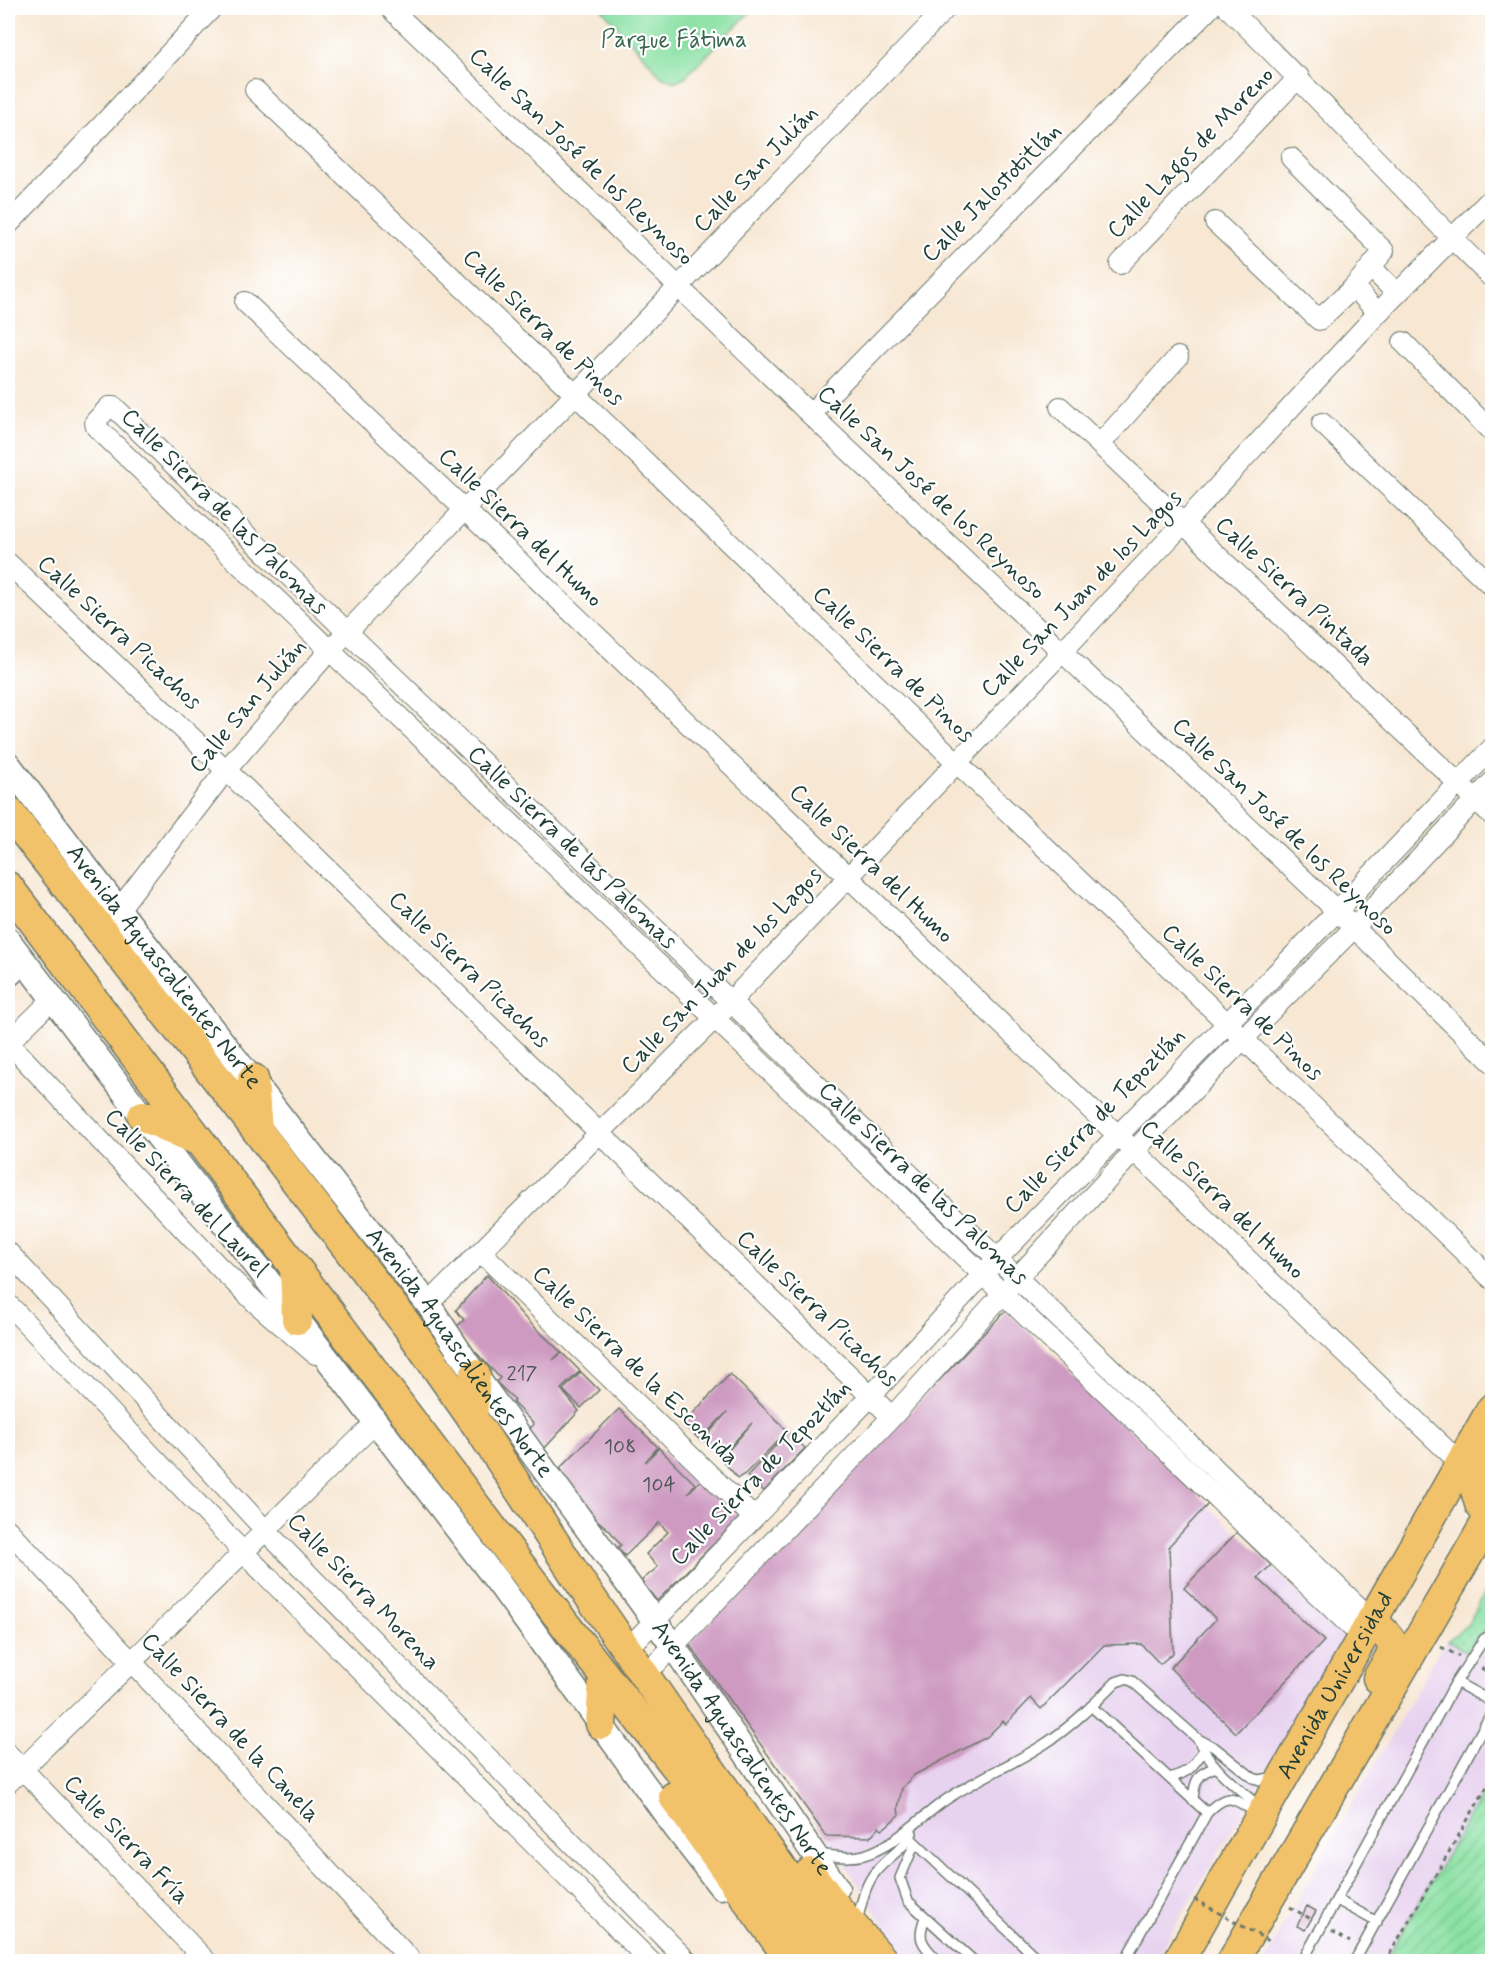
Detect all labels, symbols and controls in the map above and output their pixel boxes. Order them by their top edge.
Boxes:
park label: Parque Fátima [601,25,747,56]
street label: Calle San José de los Reynoso [462,41,700,273]
street label: Calle Lagos de Moreno [1101,60,1283,248]
street label: Calle San Julián [687,98,825,240]
street label: Calle Jalostotitlán [915,116,1069,270]
street label: Calle Sierra de Pinos [455,243,631,414]
street label: Calle San José de los Reynoso [810,379,1052,607]
street label: Calle Sierra de las Palomas [114,402,334,622]
street label: Calle Sierra del Humo [431,441,609,615]
street label: Calle San Juan de los Lagos [974,483,1191,706]
street label: Calle Sierra Pintada [1208,510,1380,674]
street label: Calle Sierra Picachos [30,549,208,718]
street label: Calle Sierra de Pinos [805,580,981,751]
street label: Calle San Julián [182,632,314,780]
street label: Calle San José de los Reynoso [1165,711,1403,943]
street label: Calle Sierra de las Palomas [460,739,684,957]
street label: Calle Sierra del Humo [782,777,960,951]
street label: Avenida Aguascalientes Norte [59,838,269,1096]
street label: Calle San Juan de los Lagos [614,860,831,1083]
street label: Calle Sierra Picachos [381,885,557,1056]
street label: Calle Sierra de Pinos [1154,918,1330,1089]
street label: Calle Sierra de Tepoztlán [998,1021,1192,1221]
street label: Calle Sierra de las Palomas [811,1075,1035,1293]
street label: Calle Sierra del Laurel [97,1102,275,1284]
street label: Calle Sierra del Humo [1133,1113,1311,1287]
street label: Avenida Aguascalientes Norte [358,1221,561,1484]
street label: Calle Sierra Picachos [729,1224,905,1395]
street label: Calle Sierra de la Esconida [525,1259,745,1473]
house number: 217 [506,1360,538,1388]
street label: Calle Sierra de Tepoztlán [664,1373,858,1573]
house number: 108 [604,1433,636,1461]
house number: 104 [642,1471,676,1499]
street label: Calle Sierra Morena [280,1507,446,1677]
street label: Avenida Universidad [1270,1586,1401,1785]
street label: Avenida Aguascalientes Norte [644,1614,840,1882]
street label: Calle Sierra de la Canela [134,1626,326,1830]
street label: Calle Sierra Fría [56,1768,196,1912]

